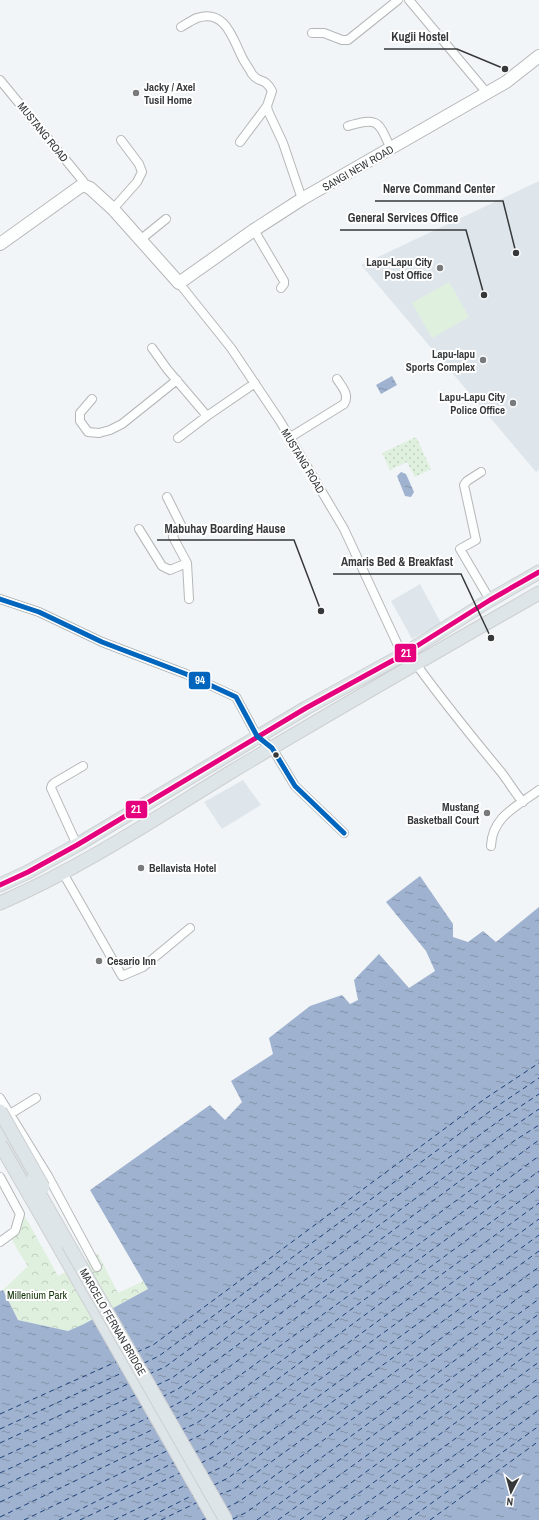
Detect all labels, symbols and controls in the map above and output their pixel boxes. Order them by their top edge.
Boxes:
callout: Kugii Hostel [384,25,457,49]
text: Kugii Hostel [391,29,449,45]
place label: Jacky / Axel Tusil Home [144,80,195,107]
marker: Jacky / Axel Tusil Home [131,88,141,98]
street label: MUSTANG ROAD [15,99,71,165]
street label: SANGI NEW ROAD [320,142,396,194]
callout: Nerve Command Center [375,177,503,201]
text: Nerve Command Center [383,181,495,197]
callout: General Services Office [340,206,466,230]
text: General Services Office [348,210,459,226]
place label: Lapu-Lapu City Post Office [366,255,432,282]
marker: Lapu-Lapu City Post Office [435,263,445,273]
place label: Lapu-lapu Sports Complex [406,347,475,374]
marker: Lapu-lapu Sports Complex [478,355,488,365]
place label: Lapu-Lapu City Police Office [439,390,505,417]
marker: Lapu-Lapu City Police Office [508,398,518,408]
street label: MUSTANG ROAD [278,426,328,496]
callout: Mabuhay Boarding Hause [157,516,294,540]
text: Mabuhay Boarding Hause [165,521,286,537]
callout: Amaris Bed & Breakfast [333,550,461,574]
text: Amaris Bed & Breakfast [341,554,454,570]
line badge: 21 [394,643,417,663]
text: 21 [401,646,411,660]
line badge: 94 [188,671,211,690]
text: 94 [195,673,205,687]
unlabelled marker [271,750,281,760]
line badge: 21 [125,800,148,819]
place label: Mustang Basketball Court [407,800,479,827]
text: 21 [131,802,141,816]
marker: Mustang Basketball Court [482,808,492,818]
place label: Bellavista Hotel [149,861,216,875]
marker: Bellavista Hotel [136,863,146,873]
place label: Cesario Inn [107,954,156,968]
marker: Cesario Inn [94,956,104,966]
street label: MARCELO FERNAN BRIDGE [77,1266,149,1378]
park label: Millenium Park [7,1288,68,1302]
north arrow [491,1472,531,1512]
text: N [506,1495,514,1509]

